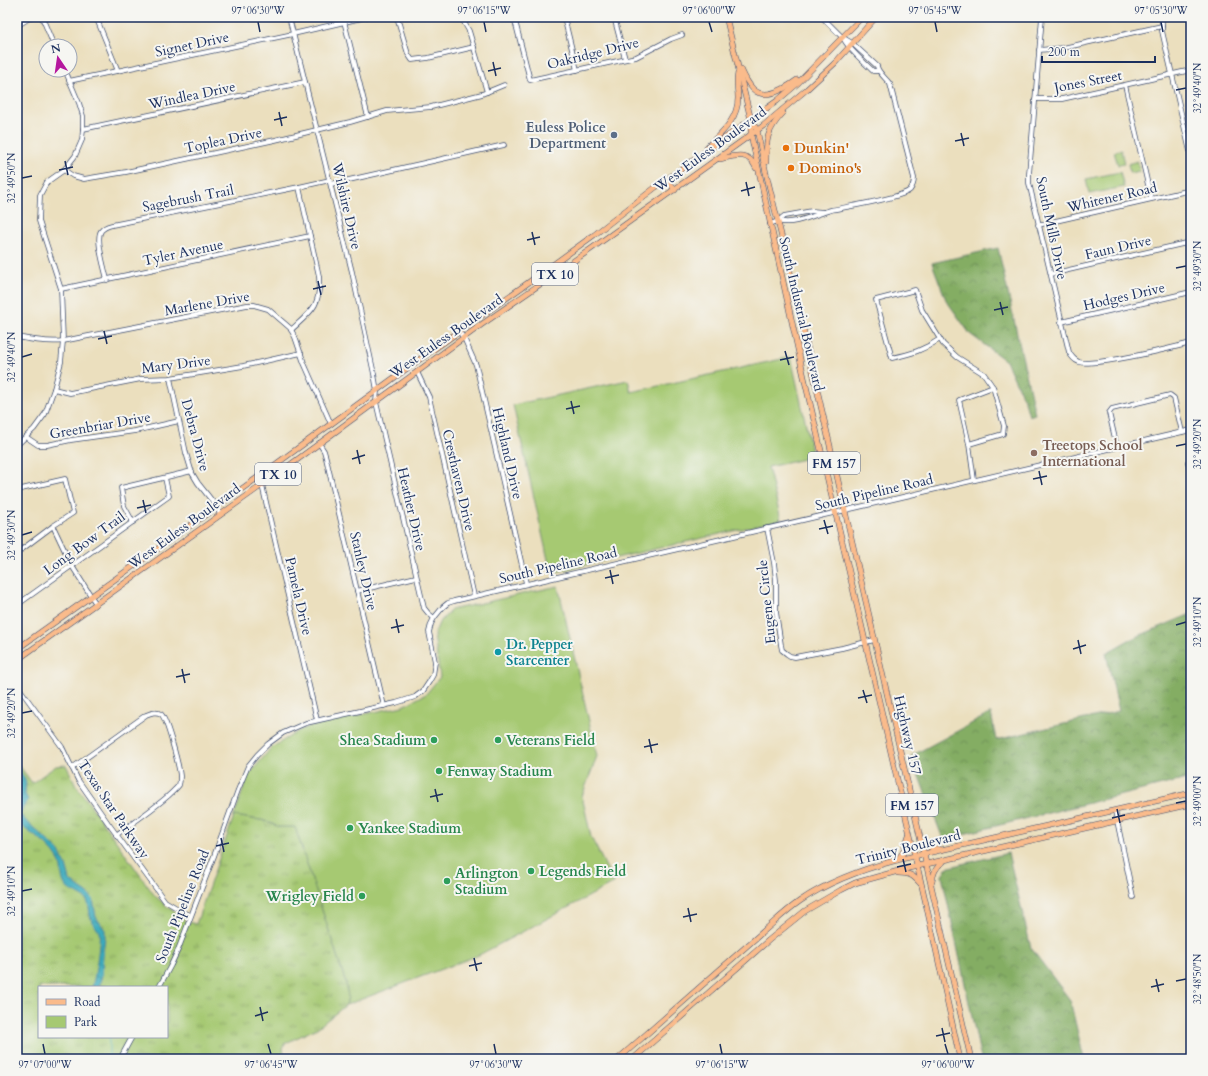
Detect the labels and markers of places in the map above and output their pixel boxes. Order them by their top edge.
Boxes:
place label: Euless Police Department [525,118,606,153]
marker: Euless Police Department [609,130,619,140]
place label: Dunkin' [794,139,849,158]
marker: Dunkin' [781,143,791,153]
place label: Domino's [799,159,862,178]
marker: Domino's [786,163,796,173]
place label: Treetops School International [1042,436,1143,471]
marker: Treetops School International [1029,448,1039,458]
place label: Dr. Pepper Starcenter [506,635,573,670]
marker: Dr. Pepper Starcenter [493,647,503,657]
place label: Shea Stadium [340,731,426,750]
place label: Veterans Field [506,731,595,750]
marker: Shea Stadium [429,735,439,745]
marker: Veterans Field [493,735,503,745]
place label: Fenway Stadium [447,762,553,781]
marker: Fenway Stadium [434,766,444,776]
place label: Yankee Stadium [358,819,461,838]
marker: Yankee Stadium [345,823,355,833]
place label: Legends Field [539,862,626,881]
place label: Arlington Stadium [455,864,519,899]
marker: Legends Field [526,866,536,876]
marker: Arlington Stadium [442,876,452,886]
place label: Wrigley Field [264,887,354,906]
marker: Wrigley Field [357,891,367,901]

